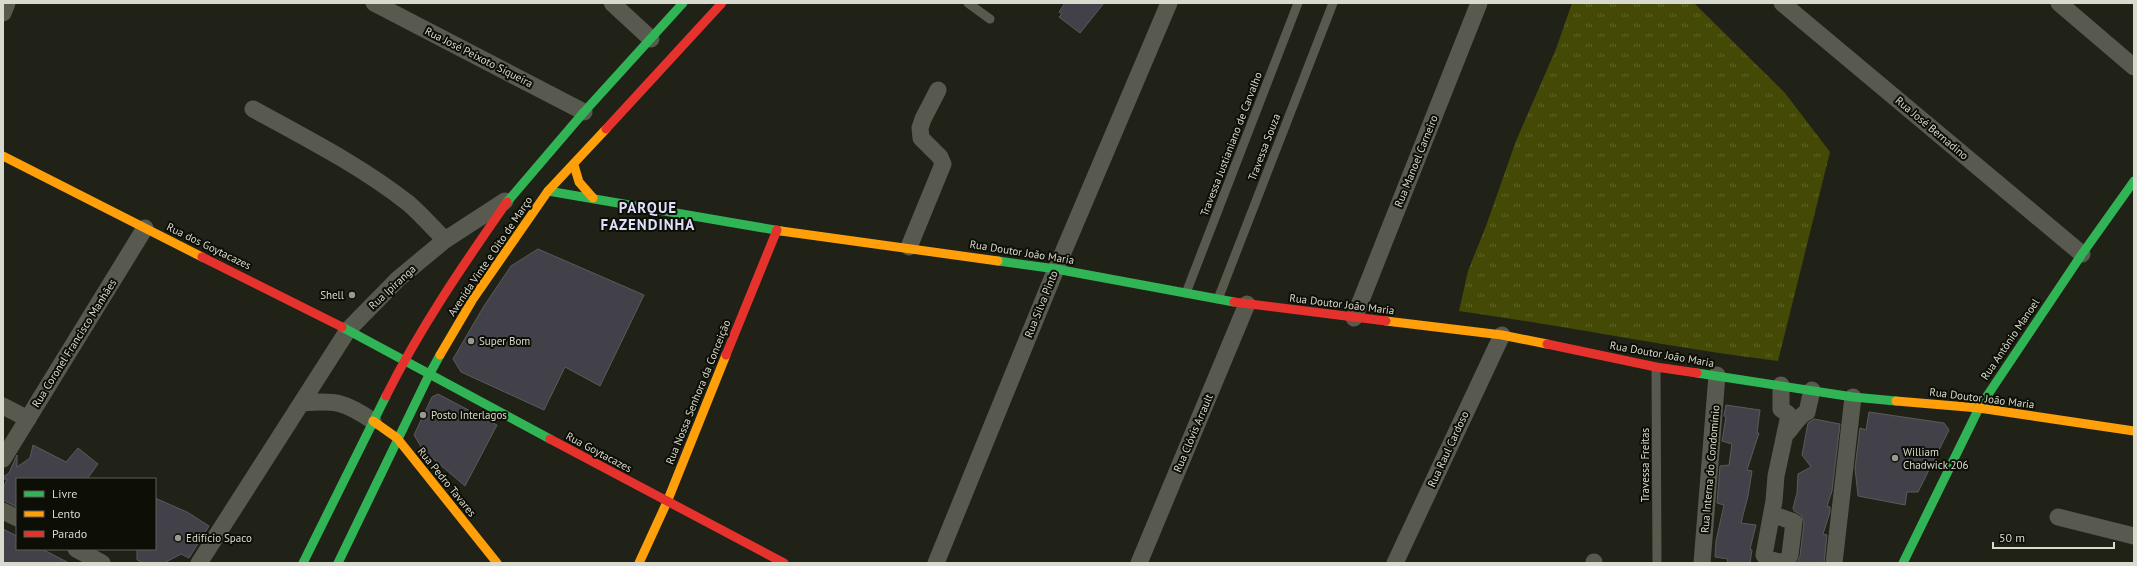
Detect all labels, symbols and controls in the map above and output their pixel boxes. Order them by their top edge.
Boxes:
street label: Rua José Peixoto Siqueira [423,24,535,90]
street label: Travessa Justianiano de Carvalho [1197,70,1265,218]
street label: Rua José Bernadino [1893,93,1971,163]
street label: Travessa Souza [1245,112,1283,182]
street label: Rua Manoel Carneiro [1391,113,1441,209]
street label: Avenida Vinte e Oito de Março [445,193,535,319]
district label: PARQUE FAZENDINHA [601,198,695,234]
street label: Rua dos Goytacazes [164,219,254,273]
street label: Rua Doutor João Maria [969,237,1075,267]
street label: Rua Ipiranga [365,262,419,312]
street label: Rua Silva Pinto [1021,268,1061,340]
street label: Rua Coronel Francisco Manhães [29,276,120,410]
place label: Shell [320,288,345,302]
marker: Shell [347,290,357,300]
street label: Rua Doutor João Maria [1289,291,1395,317]
street label: Rua Antônio Manoel [1978,295,2043,382]
street label: Rua Nossa Senhora da Conceição [662,317,734,466]
place label: Super Bom [479,334,530,348]
marker: Super Bom [466,336,476,346]
street label: Rua Doutor João Maria [1609,338,1715,370]
street label: Rua Doutor João Maria [1929,385,2035,411]
street label: Rua Clóvis Arrault [1170,391,1216,474]
street label: Rua Interna do Condomínio [1697,404,1723,534]
place label: Posto Interlagos [431,408,507,422]
street label: Rua Raul Cardoso [1424,409,1472,489]
marker: Posto Interlagos [418,410,428,420]
street label: Travessa Freitas [1638,427,1652,502]
street label: Rua Goytacazes [564,429,635,475]
street label: Rua Pedro Tavares [415,444,480,520]
place label: William Chadwick 206 [1903,445,1969,472]
marker: William Chadwick 206 [1890,453,1900,463]
legend [16,478,156,550]
text: Livre [52,486,77,501]
text: Lento [52,506,81,521]
scale bar [1993,524,2114,550]
text: Parado [52,526,87,541]
text: 50 m [1999,530,2025,545]
place label: Edifício Spaco [186,531,252,545]
marker: Edifício Spaco [173,533,183,543]

